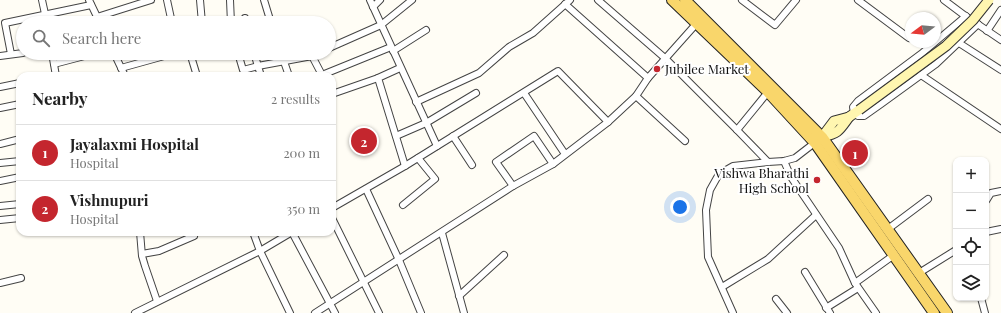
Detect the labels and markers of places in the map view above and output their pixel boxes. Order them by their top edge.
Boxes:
place label: Jubilee Market [664,60,749,77]
marker: Jubilee Market [652,64,662,74]
pin: 2 [351,126,377,156]
pin: 1 [842,138,868,168]
place label: Vishwa Bharathi High School [713,164,809,196]
marker: Vishwa Bharathi High School [812,175,822,185]

